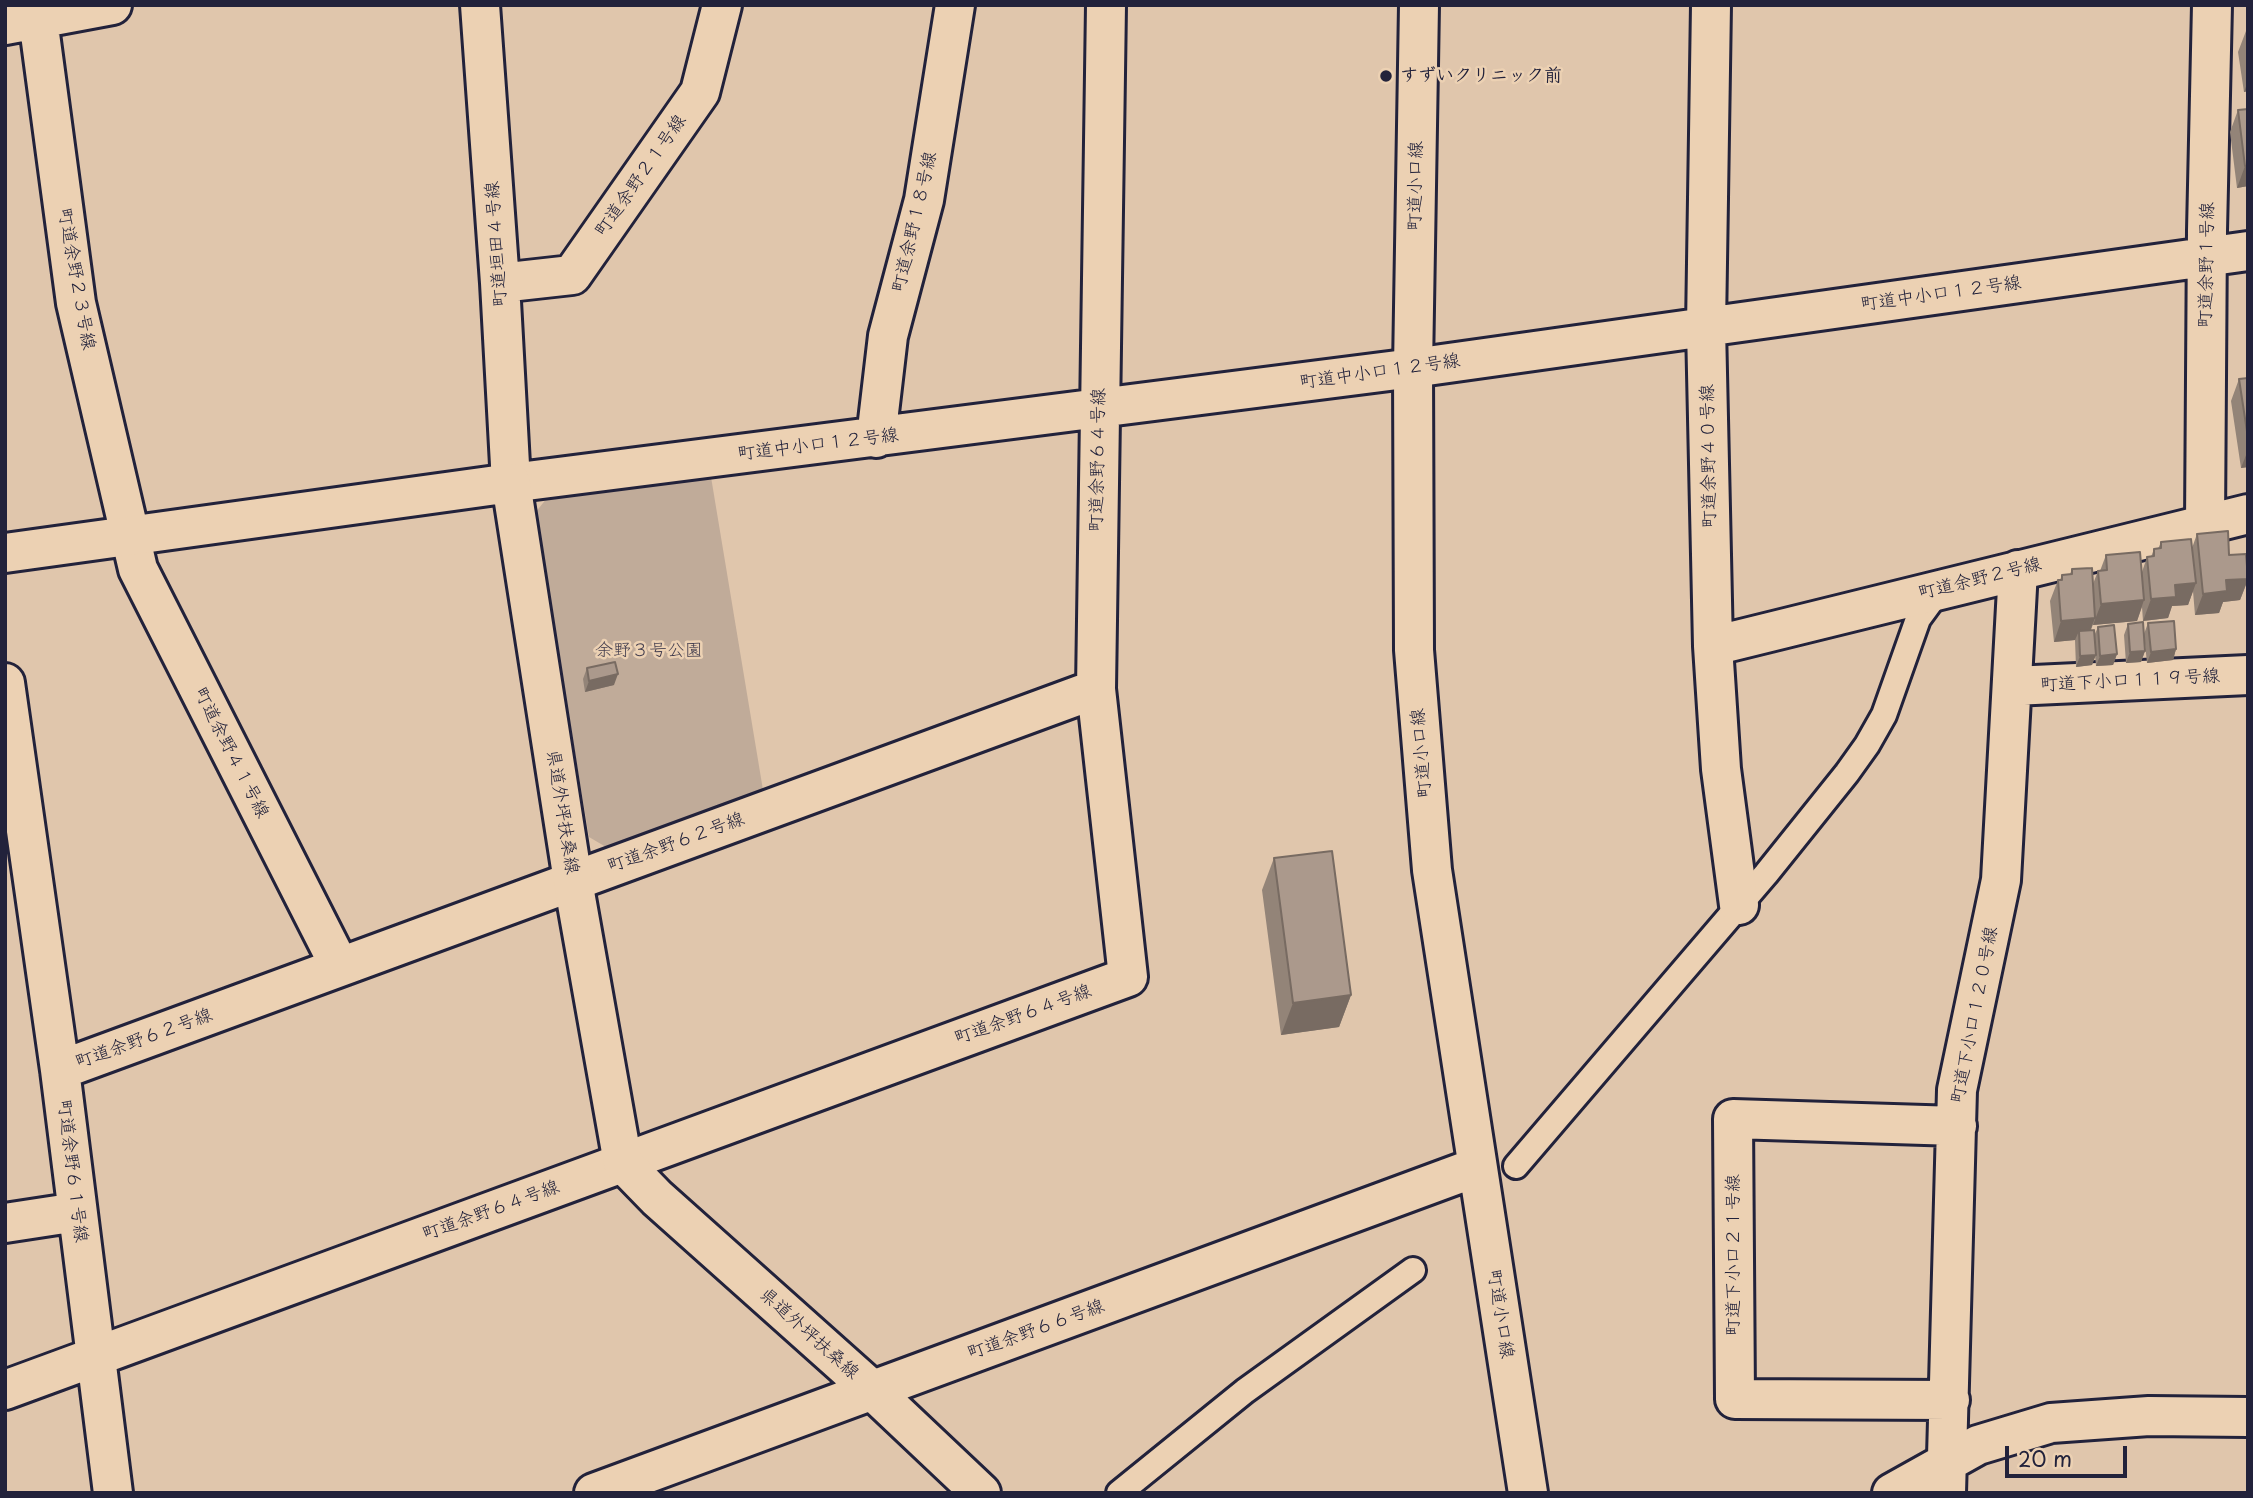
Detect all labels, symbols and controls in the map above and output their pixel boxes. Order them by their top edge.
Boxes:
place label: すずいクリニック前 [1400,65,1562,87]
marker: すずいクリニック前 [1378,68,1394,84]
street label: 町道余野２１号線 [591,111,691,241]
street label: 町道小口線 [1404,141,1428,231]
street label: 町道余野１８号線 [888,149,942,295]
street label: 町道垣田４号線 [482,180,512,308]
street label: 町道余野１号線 [2195,202,2219,328]
street label: 町道余野２３号線 [53,206,99,352]
street label: 町道中小口１２号線 [1859,272,2023,316]
street label: 町道中小口１２号線 [1298,350,1462,394]
street label: 町道余野４０号線 [1697,384,1721,528]
street label: 町道余野６４号線 [1086,388,1110,532]
street label: 町道中小口１２号線 [736,424,900,466]
street label: 町道余野２号線 [1916,553,2044,605]
park label: 余野３号公園 [595,640,703,662]
street label: 町道下小口１１９号線 [2040,666,2220,696]
street label: 町道余野４１号線 [189,684,273,822]
street label: 町道小口線 [1407,707,1437,799]
street label: 県道外坪扶桑線 [541,748,583,876]
street label: 町道余野６２号線 [605,808,747,878]
street label: 町道下小口１２０号線 [1947,925,2003,1105]
street label: 町道余野６４号線 [952,980,1094,1050]
street label: 町道余野６２号線 [73,1004,215,1074]
street label: 町道余野６１号線 [53,1098,91,1244]
street label: 町道下小口２１号線 [1723,1174,1745,1336]
street label: 町道余野６４号線 [420,1176,562,1246]
street label: 町道小口線 [1482,1268,1518,1360]
street label: 県道外坪扶桑線 [755,1284,863,1384]
street label: 町道余野６６号線 [965,1295,1107,1365]
scale bar [2008,1432,2130,1476]
text: 20 m [2018,1442,2072,1474]

